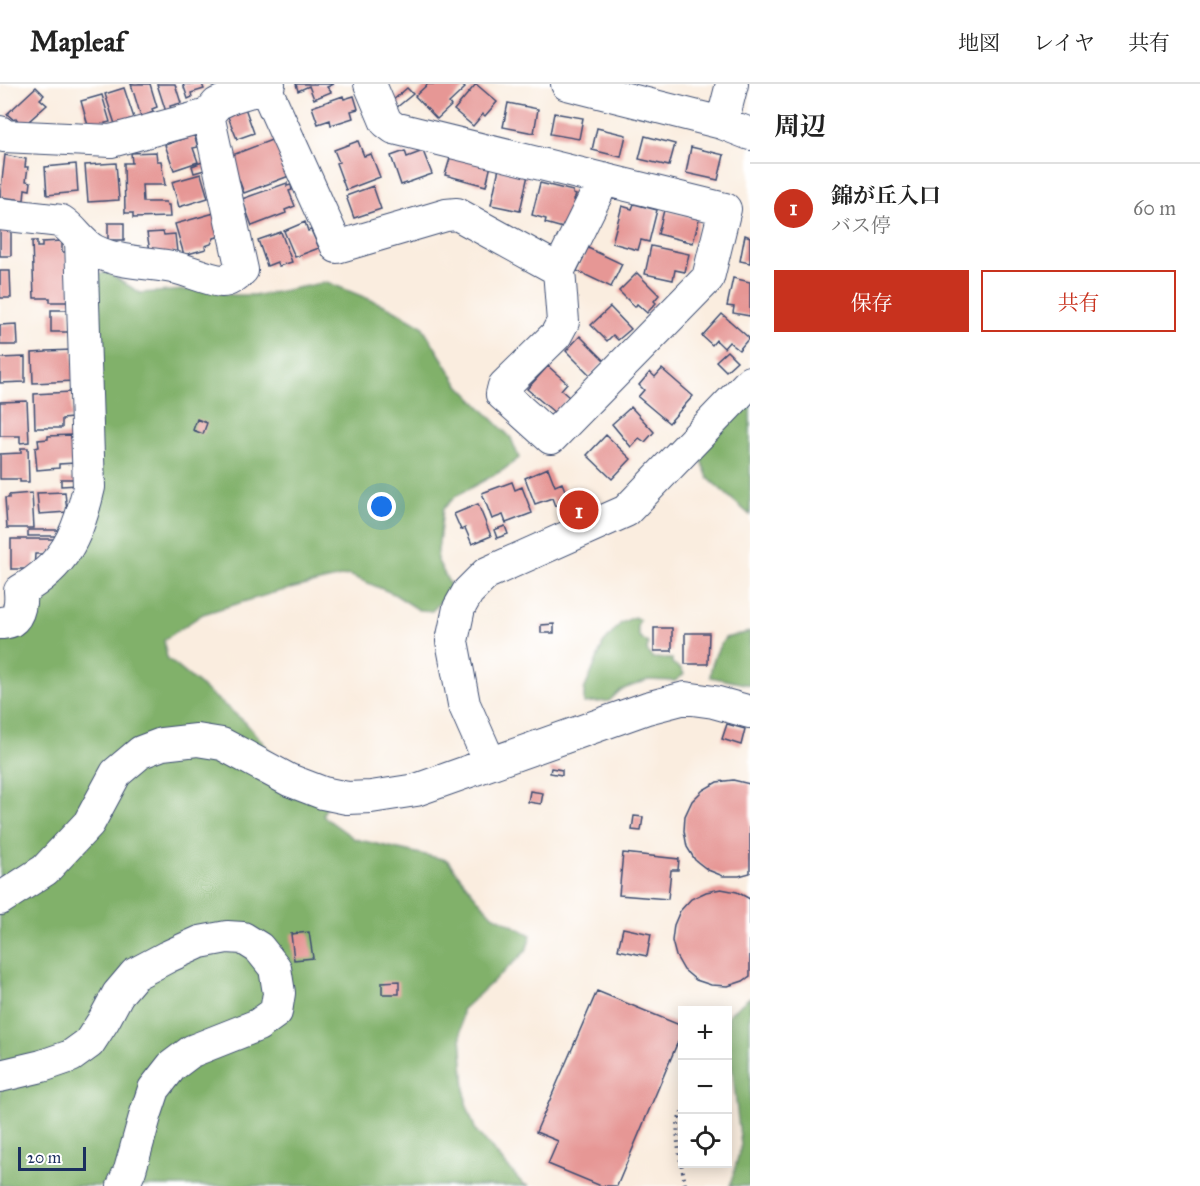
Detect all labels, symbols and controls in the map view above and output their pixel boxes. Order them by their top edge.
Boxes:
text: Mapleaf [30,24,125,59]
text: 地図 [958,30,1000,56]
text: レイヤ [1033,30,1095,56]
text: 共有 [1128,30,1170,56]
text: 周辺 [774,110,826,142]
text: 錦が丘入口 [831,182,941,209]
text: 1 [790,196,797,220]
text: 60 m [1133,196,1176,220]
text: バス停 [831,213,891,237]
button: 保存 [774,270,969,332]
button: 共有 [981,270,1176,332]
pin: 1 [560,488,598,532]
your location [367,492,396,521]
map controls [678,1006,732,1168]
button: + [678,1006,732,1060]
button: − [678,1060,732,1114]
button: locate [678,1114,732,1168]
scale bar [18,1144,86,1172]
text: 20 m [27,1148,61,1167]

